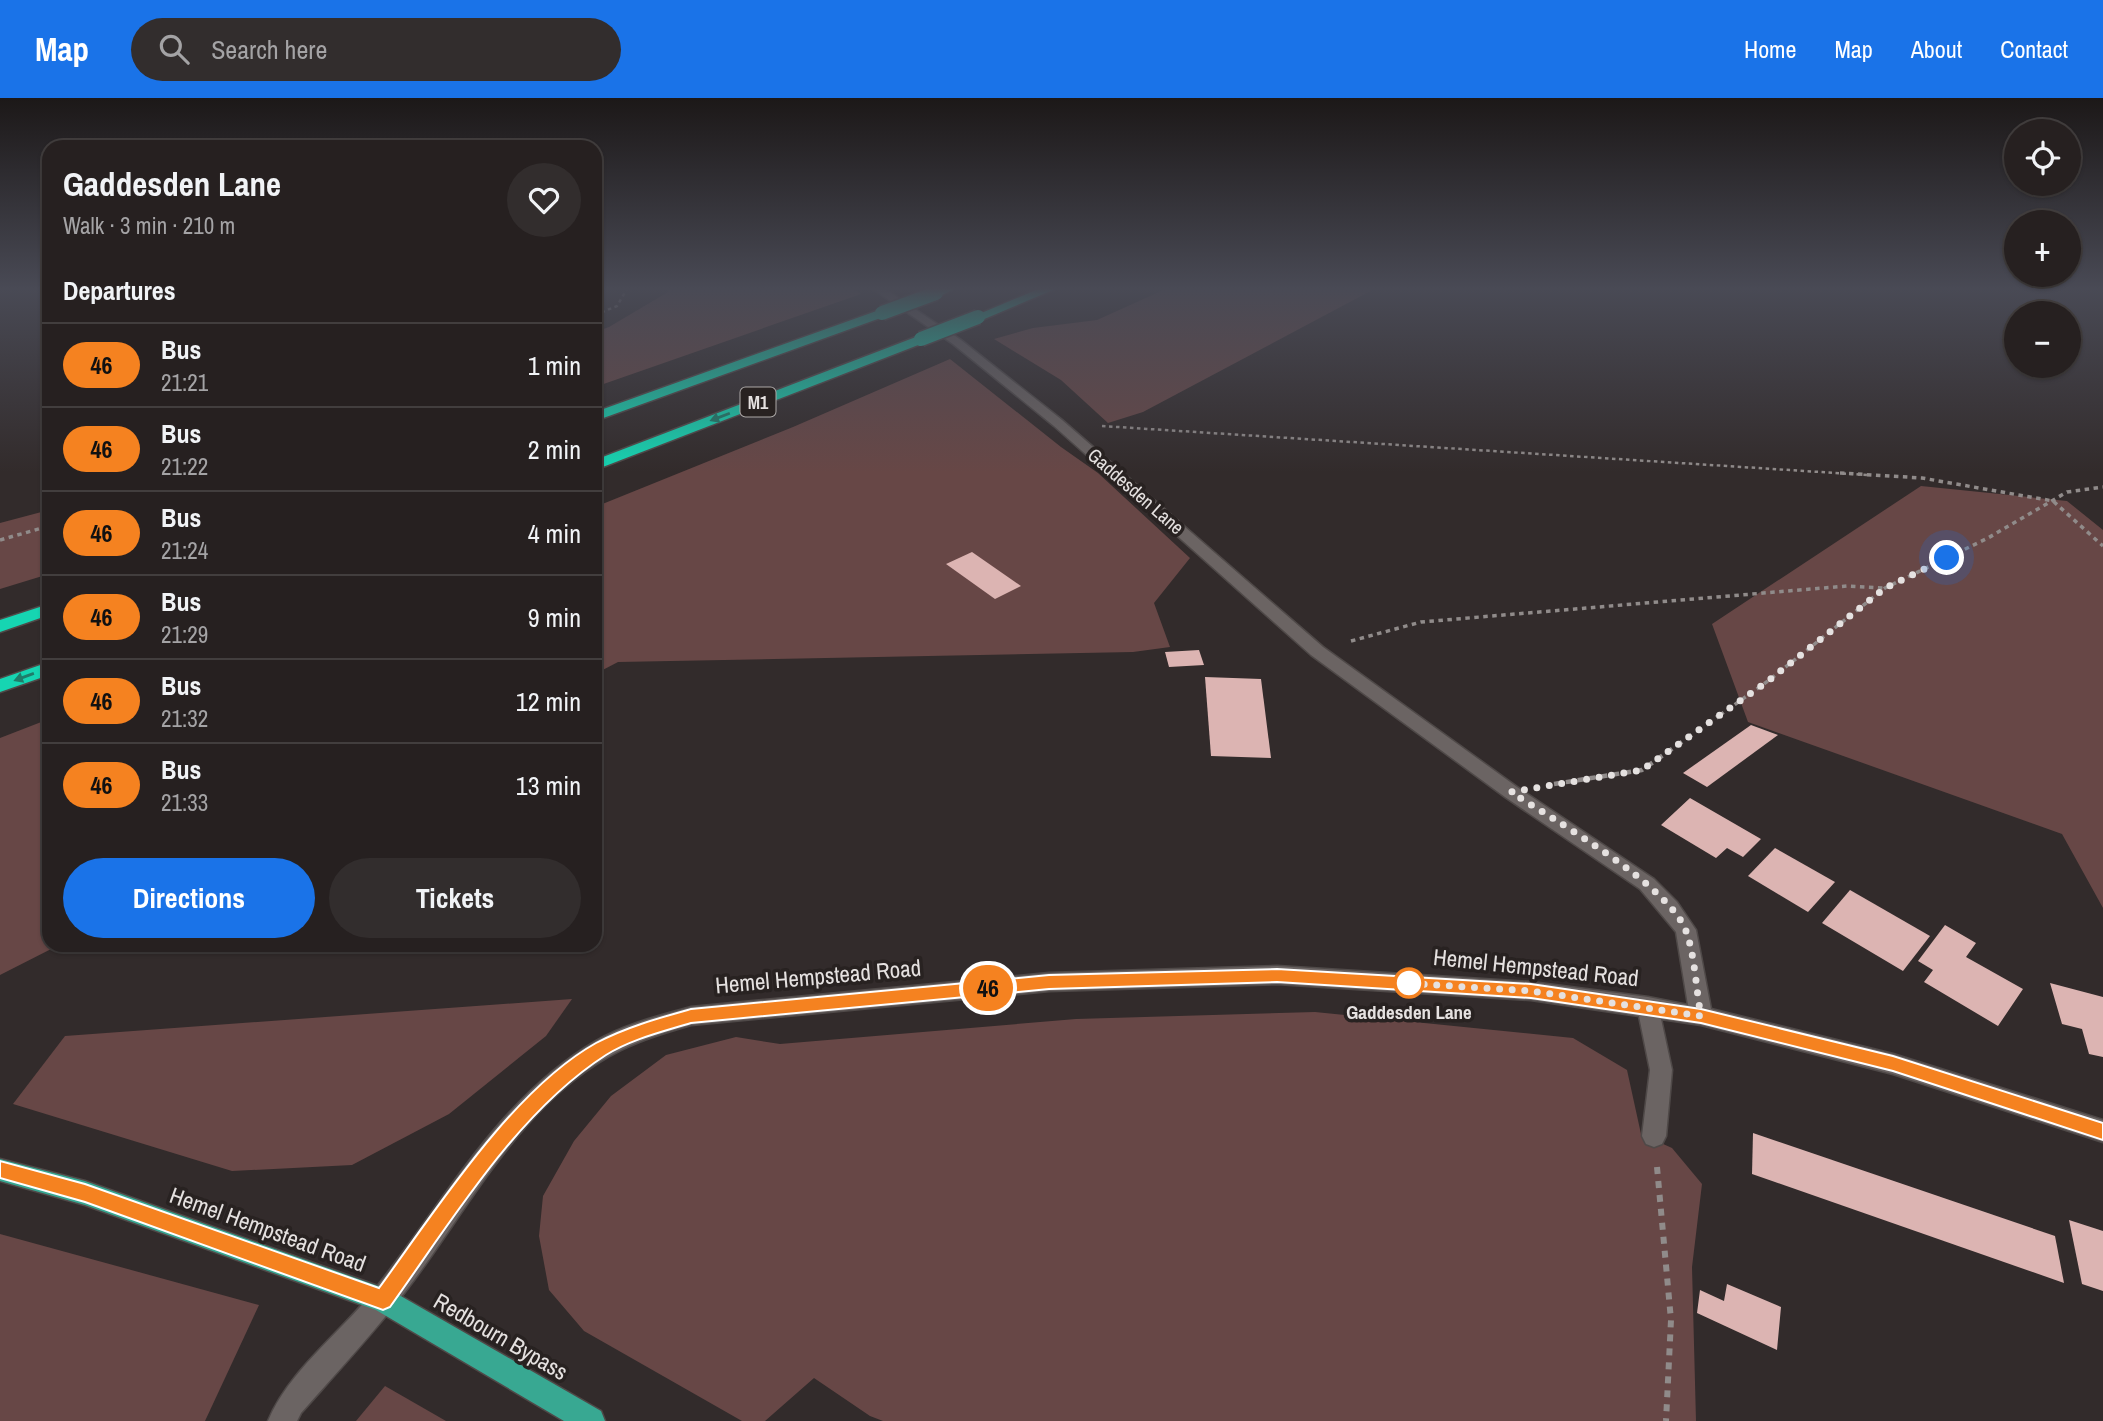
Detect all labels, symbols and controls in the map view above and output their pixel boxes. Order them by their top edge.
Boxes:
search box [131,18,621,81]
text: Map [35,27,89,71]
icon: search [155,30,193,68]
text: Search here [211,32,327,67]
text: Home [1744,33,1796,65]
text: Map [1834,33,1873,65]
text: About [1911,33,1962,65]
text: Contact [2000,33,2068,65]
map controls [2004,119,2081,378]
button: locate [2004,119,2081,196]
text: Gaddesden Lane [63,162,281,206]
button: heart [507,163,581,237]
text: Walk · 3 min · 210 m [63,210,235,241]
button: + [2004,210,2081,287]
text: Departures [63,273,176,308]
button: − [2004,301,2081,378]
text: Bus [161,332,201,367]
text: 1 min [528,348,581,383]
text: 46 [91,349,112,381]
text: 21:21 [161,367,208,398]
road number: M1 [740,388,776,416]
one-way arrow [710,411,731,422]
text: Bus [161,416,201,451]
text: 2 min [528,432,581,467]
text: 46 [91,433,112,465]
street label: Gaddesden Lane [1082,442,1190,540]
text: 21:22 [161,451,208,482]
text: Bus [161,500,201,535]
text: 4 min [528,516,581,551]
text: 46 [91,517,112,549]
text: 21:24 [161,535,208,566]
your location [1929,540,1964,575]
text: Bus [161,584,201,619]
text: 9 min [528,600,581,635]
text: 46 [91,601,112,633]
text: 21:29 [161,619,208,650]
text: Bus [161,668,201,703]
one-way arrow [14,672,35,683]
text: 12 min [516,684,581,719]
text: 46 [91,685,112,717]
text: 21:32 [161,703,208,734]
text: Bus [161,752,201,787]
text: 13 min [516,768,581,803]
text: 46 [91,769,112,801]
text: 21:33 [161,787,208,818]
button: Directions [63,858,315,938]
button: Tickets [329,858,581,938]
street label: Hemel Hempstead Road [1432,941,1640,993]
street label: Hemel Hempstead Road [714,952,922,1000]
line badge: 46 [956,965,1020,1011]
marker: Gaddesden Lane [1394,968,1424,998]
text: 46 [977,972,999,1004]
place label: Gaddesden Lane [1346,999,1472,1025]
street label: Hemel Hempstead Road [166,1179,370,1279]
street label: Redbourn Bypass [428,1285,574,1387]

